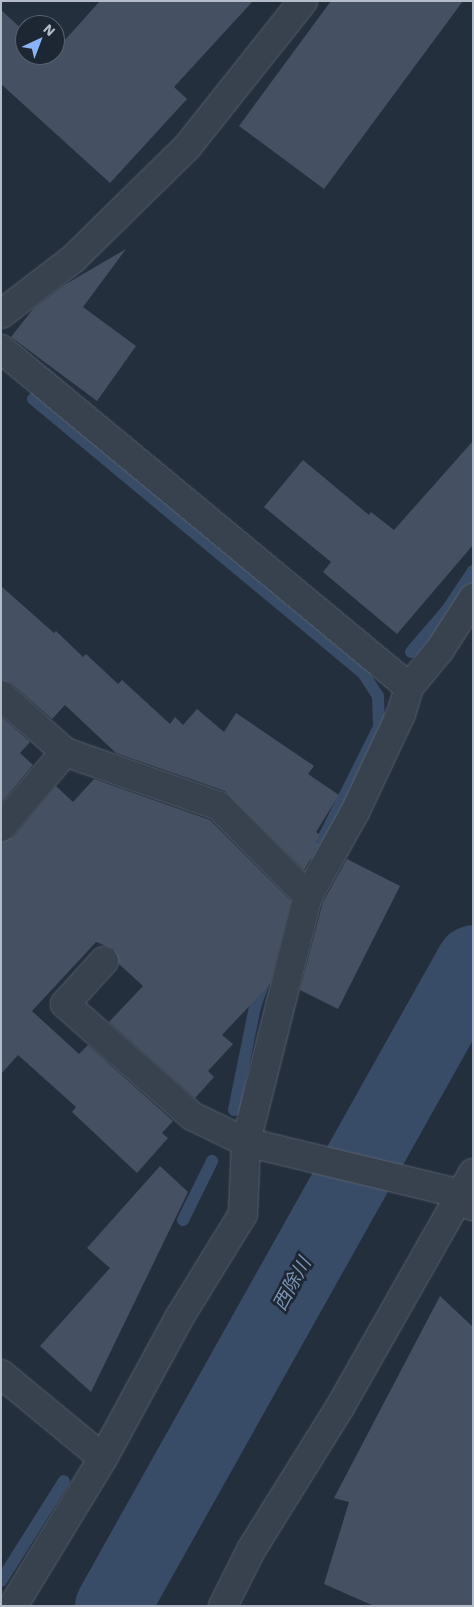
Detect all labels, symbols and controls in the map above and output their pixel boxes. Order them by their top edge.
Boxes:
north arrow [15,15,65,65]
text: N [40,20,59,39]
water label: 西除川 [268,1254,316,1314]

